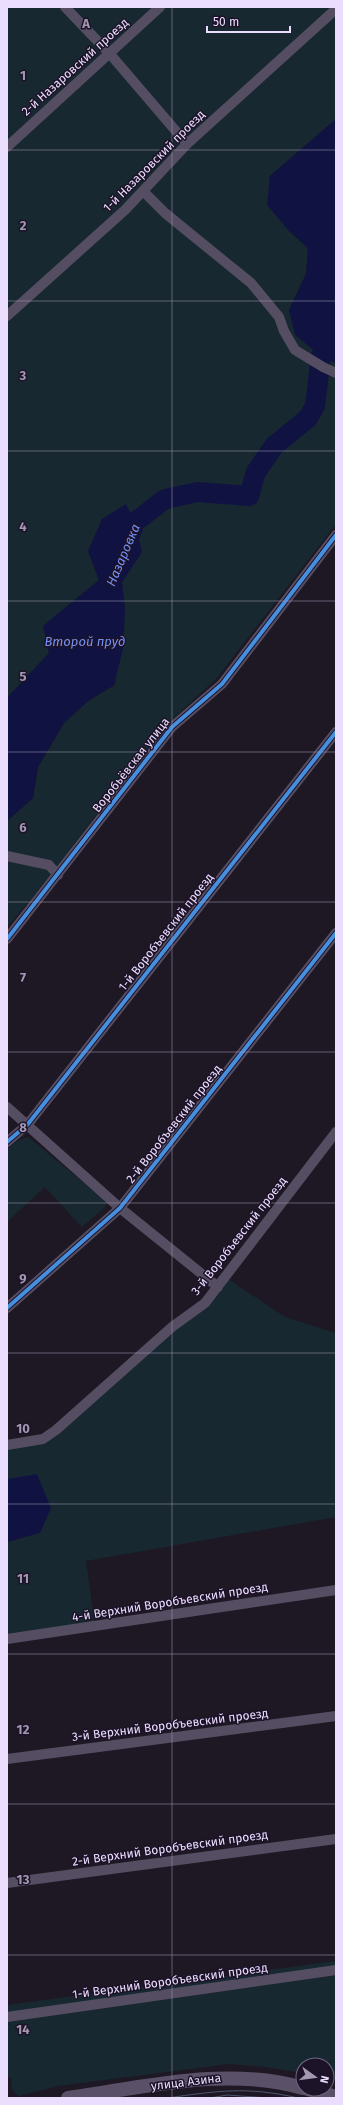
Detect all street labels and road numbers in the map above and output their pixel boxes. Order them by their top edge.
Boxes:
street label: 2-й Назаровский проезд [19,15,131,119]
street label: 1-й Назаровский проезд [100,107,208,215]
street label: Воробьёвская улица [90,715,172,815]
street label: 1-й Воробъевский проезд [116,870,217,994]
street label: 2-й Воробъевский проезд [123,1062,225,1186]
street label: 3-й Воробъевский проезд [188,1174,290,1298]
street label: 4-й Верхний Воробъевский проезд [71,1580,269,1624]
street label: 3-й Верхний Воробъевский проезд [71,1706,269,1744]
street label: 2-й Верхний Воробъевский проезд [71,1827,269,1869]
street label: 1-й Верхний Воробъевский проезд [72,1960,269,2002]
street label: улица Азина [150,2071,222,2093]

